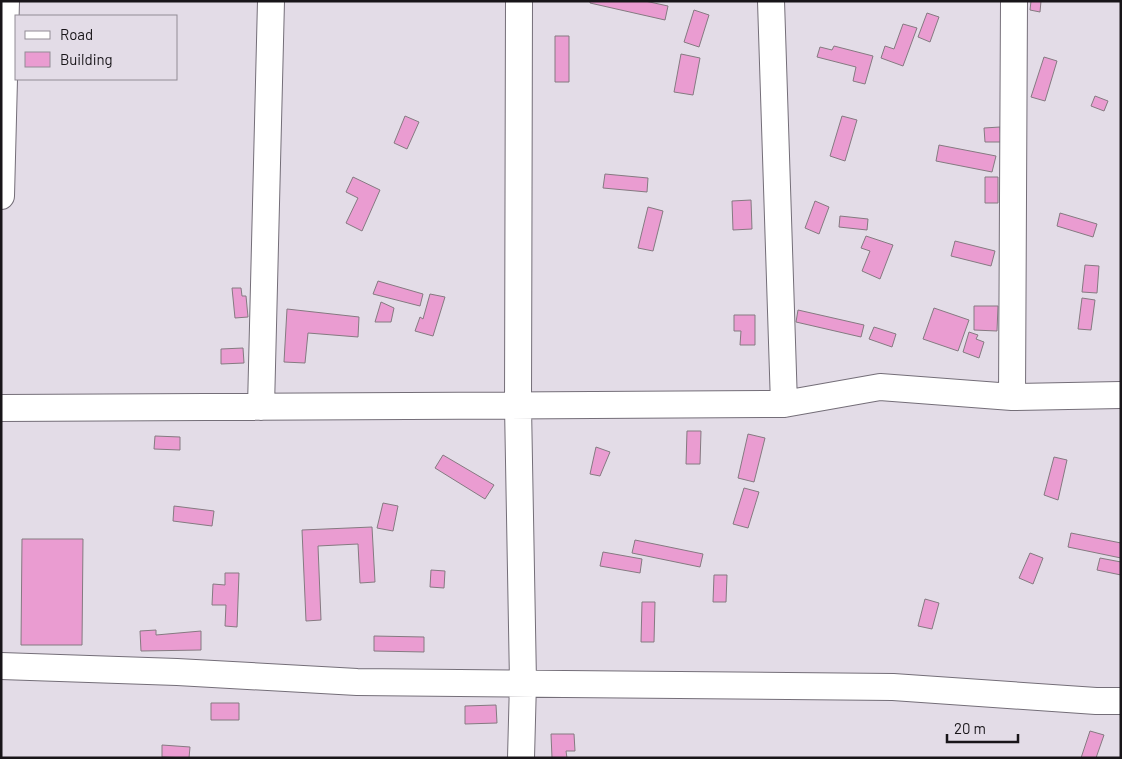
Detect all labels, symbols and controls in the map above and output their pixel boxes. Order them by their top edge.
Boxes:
legend [15,15,178,80]
text: Road [60,25,93,43]
text: Building [60,50,113,68]
scale bar [947,712,1018,744]
text: 20 m [954,719,986,737]

